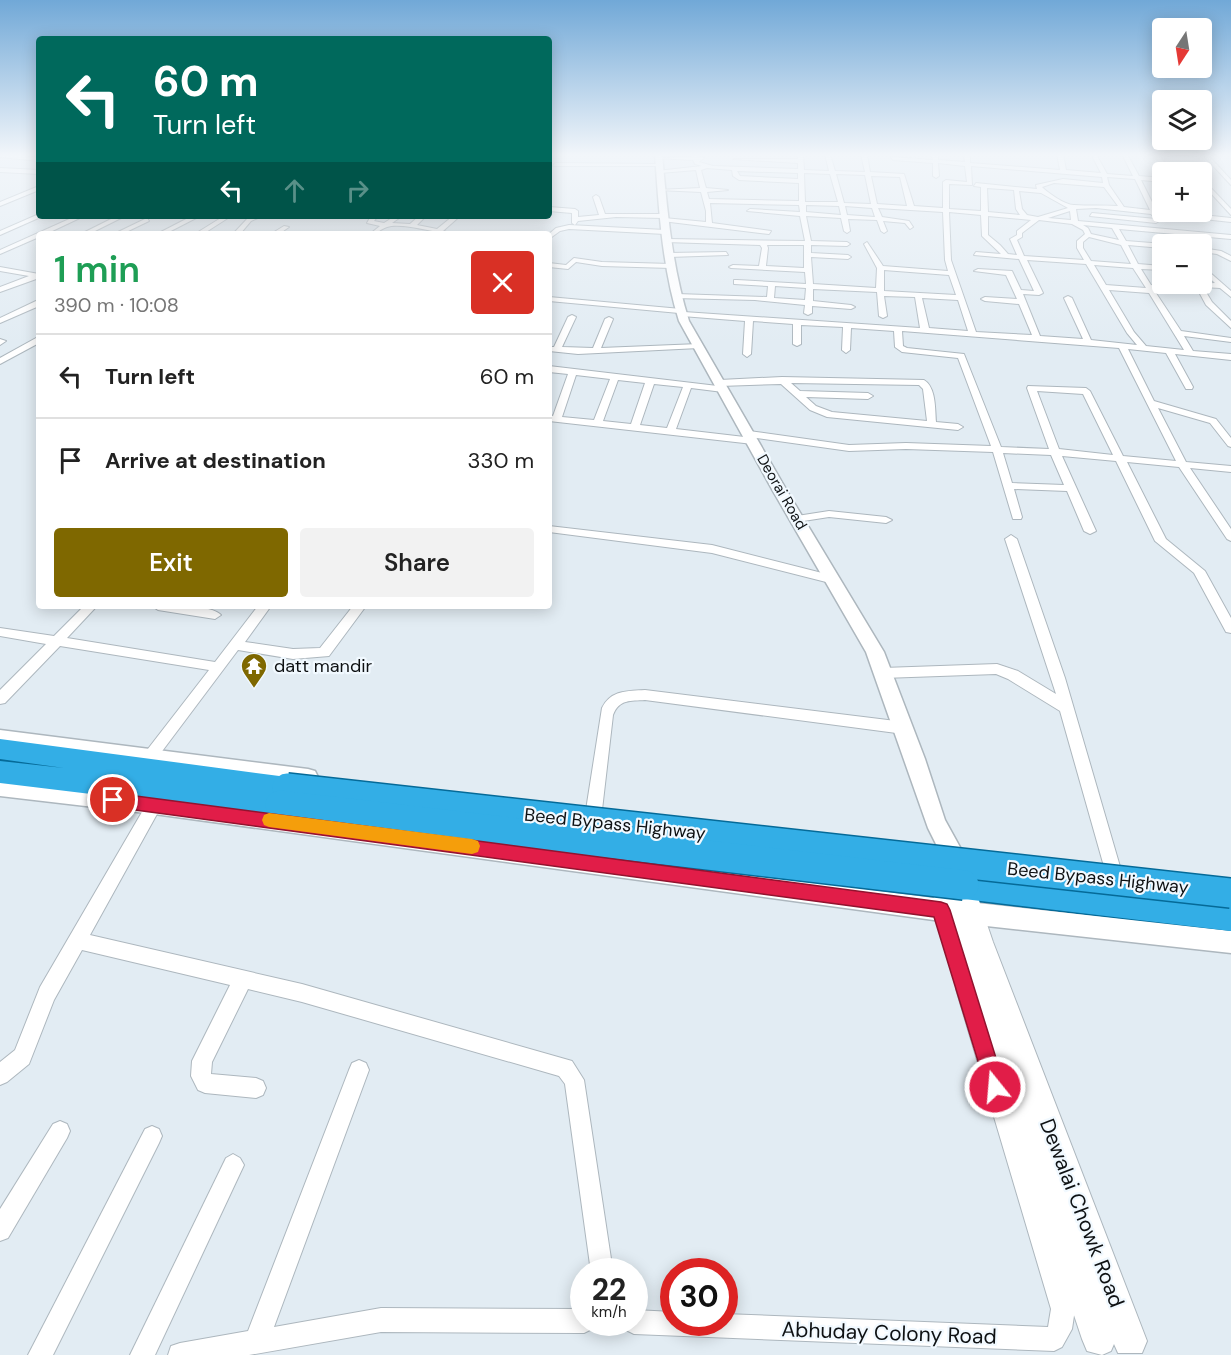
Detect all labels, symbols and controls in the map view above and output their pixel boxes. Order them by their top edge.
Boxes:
north arrow [1152,18,1212,78]
map controls [1152,18,1212,294]
text: 60 m [153,54,259,109]
icon: left [54,60,132,138]
button: layers [1152,90,1212,150]
text: Turn left [153,107,256,142]
button: + [1152,162,1212,222]
icon: left [215,174,248,207]
icon: ahead [278,174,311,207]
icon: right [341,174,374,207]
button: − [1152,234,1212,294]
text: 1 min [54,246,140,293]
button: close [471,251,534,314]
text: 390 m · 10:08 [54,292,179,318]
icon: left [54,360,87,393]
text: Turn left [105,362,195,391]
text: 60 m [480,362,534,391]
icon: arrive [54,444,87,477]
text: Arrive at destination [105,446,326,475]
text: 330 m [467,446,534,475]
street label: Deorai Road [752,451,812,533]
button: Exit [54,528,288,597]
button: Share [300,528,534,597]
temple icon: datt mandir [239,651,269,689]
place label: datt mandir [274,654,372,678]
pin [87,774,138,825]
icon: arrive [96,783,129,816]
street label: Beed Bypass Highway [523,803,707,845]
street label: Beed Bypass Highway [1006,857,1190,899]
position arrow [963,1055,1027,1119]
street label: Dewalai Chowk Road [1033,1115,1131,1311]
speed limit sign: 30 [660,1258,738,1336]
text: 22 [592,1270,626,1309]
text: km/h [591,1302,627,1322]
street label: Abhuday Colony Road [781,1315,997,1351]

